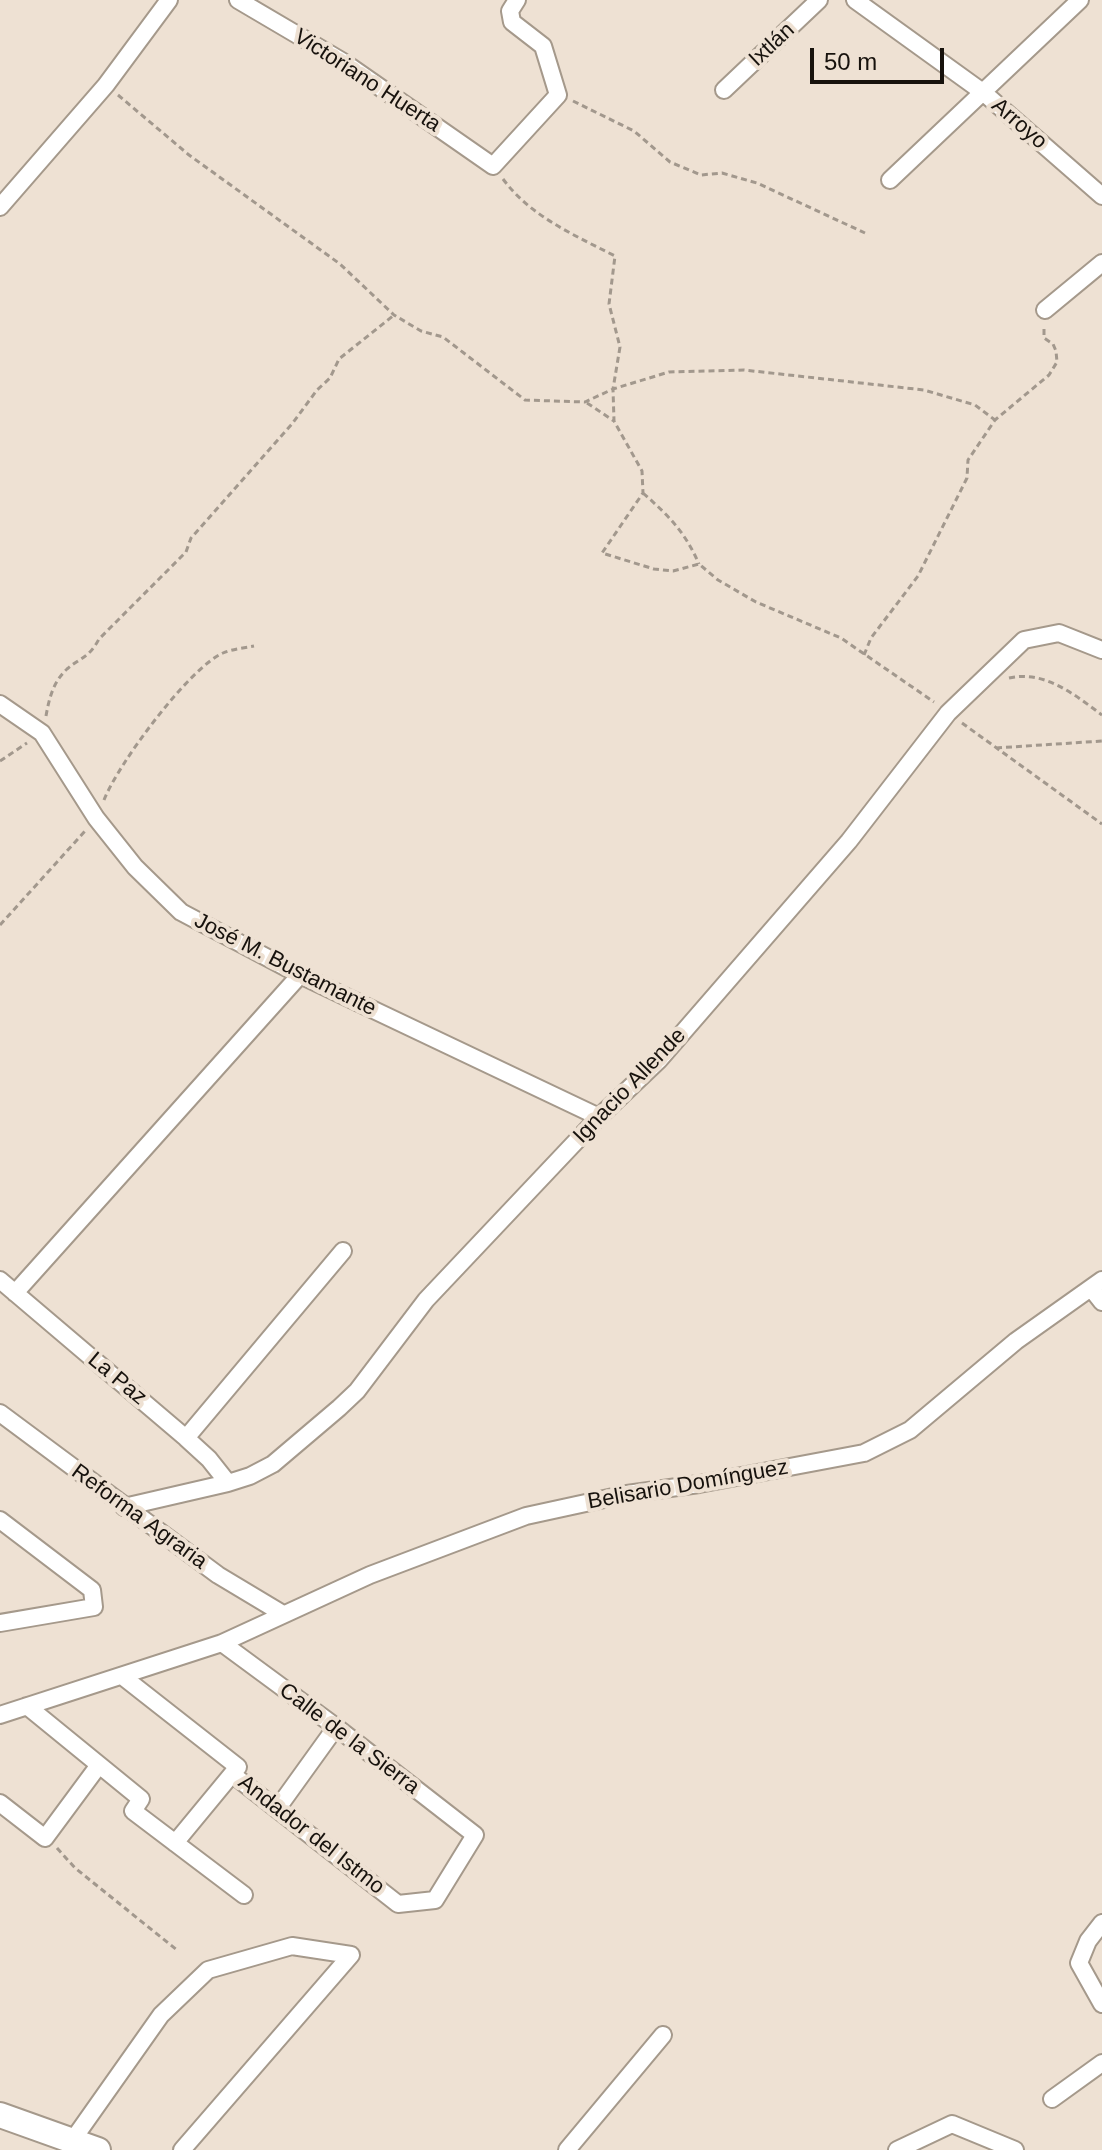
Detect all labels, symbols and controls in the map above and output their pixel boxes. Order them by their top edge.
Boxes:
street label: Ixtlán [744,17,800,73]
street label: Victoriano Huerta [289,24,445,138]
scale bar [814,32,948,82]
text: 50 m [824,48,877,75]
street label: Arroyo [986,93,1052,155]
street label: José M. Bustamante [190,908,380,1022]
street label: Ignacio Allende [568,1023,692,1149]
street label: La Paz [82,1347,152,1411]
street label: Belisario Domínguez [586,1454,790,1516]
street label: Reforma Agraria [66,1459,212,1575]
street label: Calle de la Sierra [274,1678,424,1800]
street label: Andador del Istmo [233,1770,389,1900]

